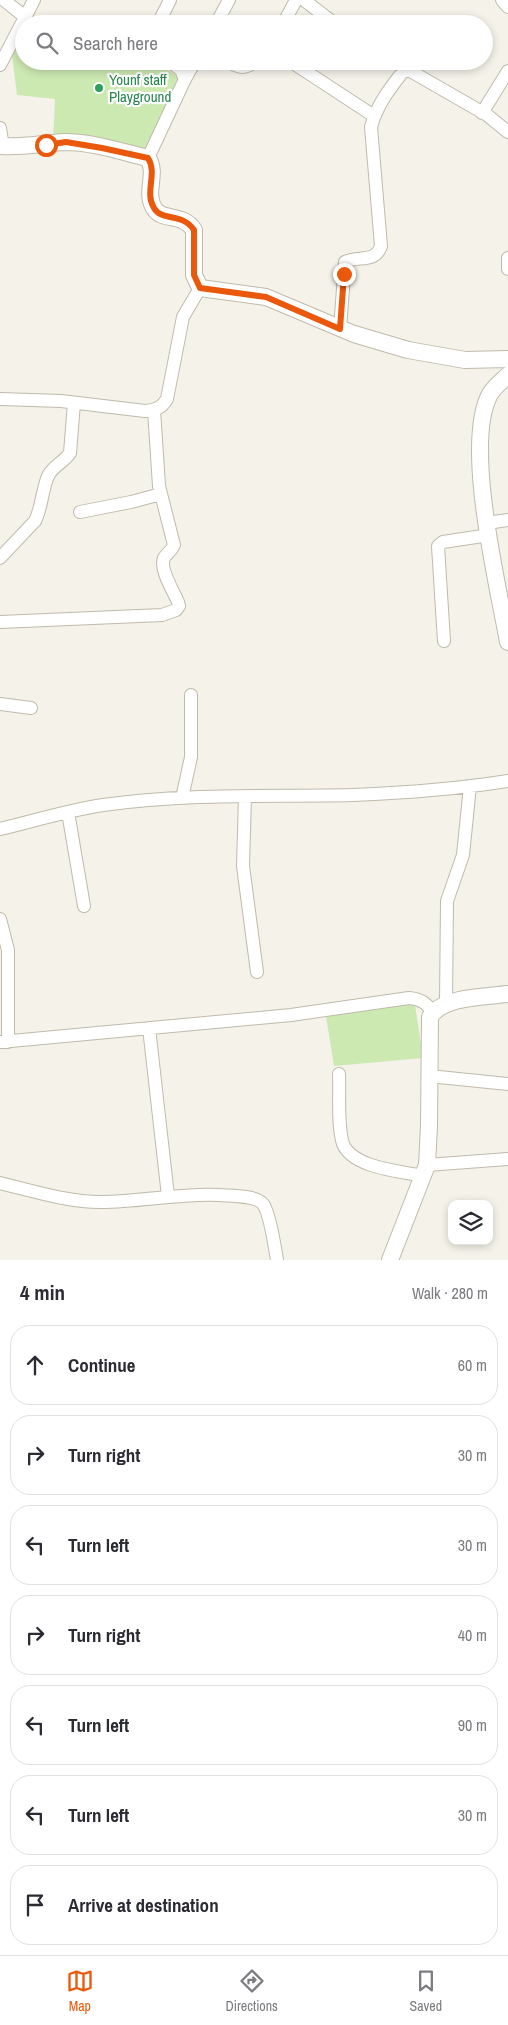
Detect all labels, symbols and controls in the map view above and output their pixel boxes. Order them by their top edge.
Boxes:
search box [15,15,493,70]
icon: search [33,29,61,57]
text: Search here [73,30,158,56]
place label: Younf staff Playground [109,69,171,107]
marker: Younf staff Playground [93,82,105,94]
route start [35,134,58,157]
route end [333,263,356,286]
map controls [448,1200,493,1245]
button: layers [448,1200,493,1245]
text: 4 min [20,1278,65,1307]
text: Walk · 280 m [412,1282,488,1304]
icon: ahead [21,1351,49,1379]
text: Continue [68,1352,136,1378]
text: 60 m [458,1354,487,1376]
icon: right [21,1441,49,1469]
text: Turn right [68,1442,140,1468]
text: 30 m [458,1444,487,1466]
icon: left [21,1531,49,1559]
text: Turn left [68,1532,129,1558]
text: 30 m [458,1534,487,1556]
icon: right [21,1621,49,1649]
text: Turn right [68,1622,140,1648]
text: 40 m [458,1624,487,1646]
icon: left [21,1711,49,1739]
text: Turn left [68,1712,129,1738]
text: 90 m [458,1714,487,1736]
icon: left [21,1801,49,1829]
text: Turn left [68,1802,129,1828]
text: 30 m [458,1804,487,1826]
icon: arrive [21,1891,49,1919]
text: Arrive at destination [68,1892,219,1918]
tab: Map [66,1967,94,2015]
tab: Directions [226,1967,278,2015]
tab: Saved [410,1967,442,2015]

